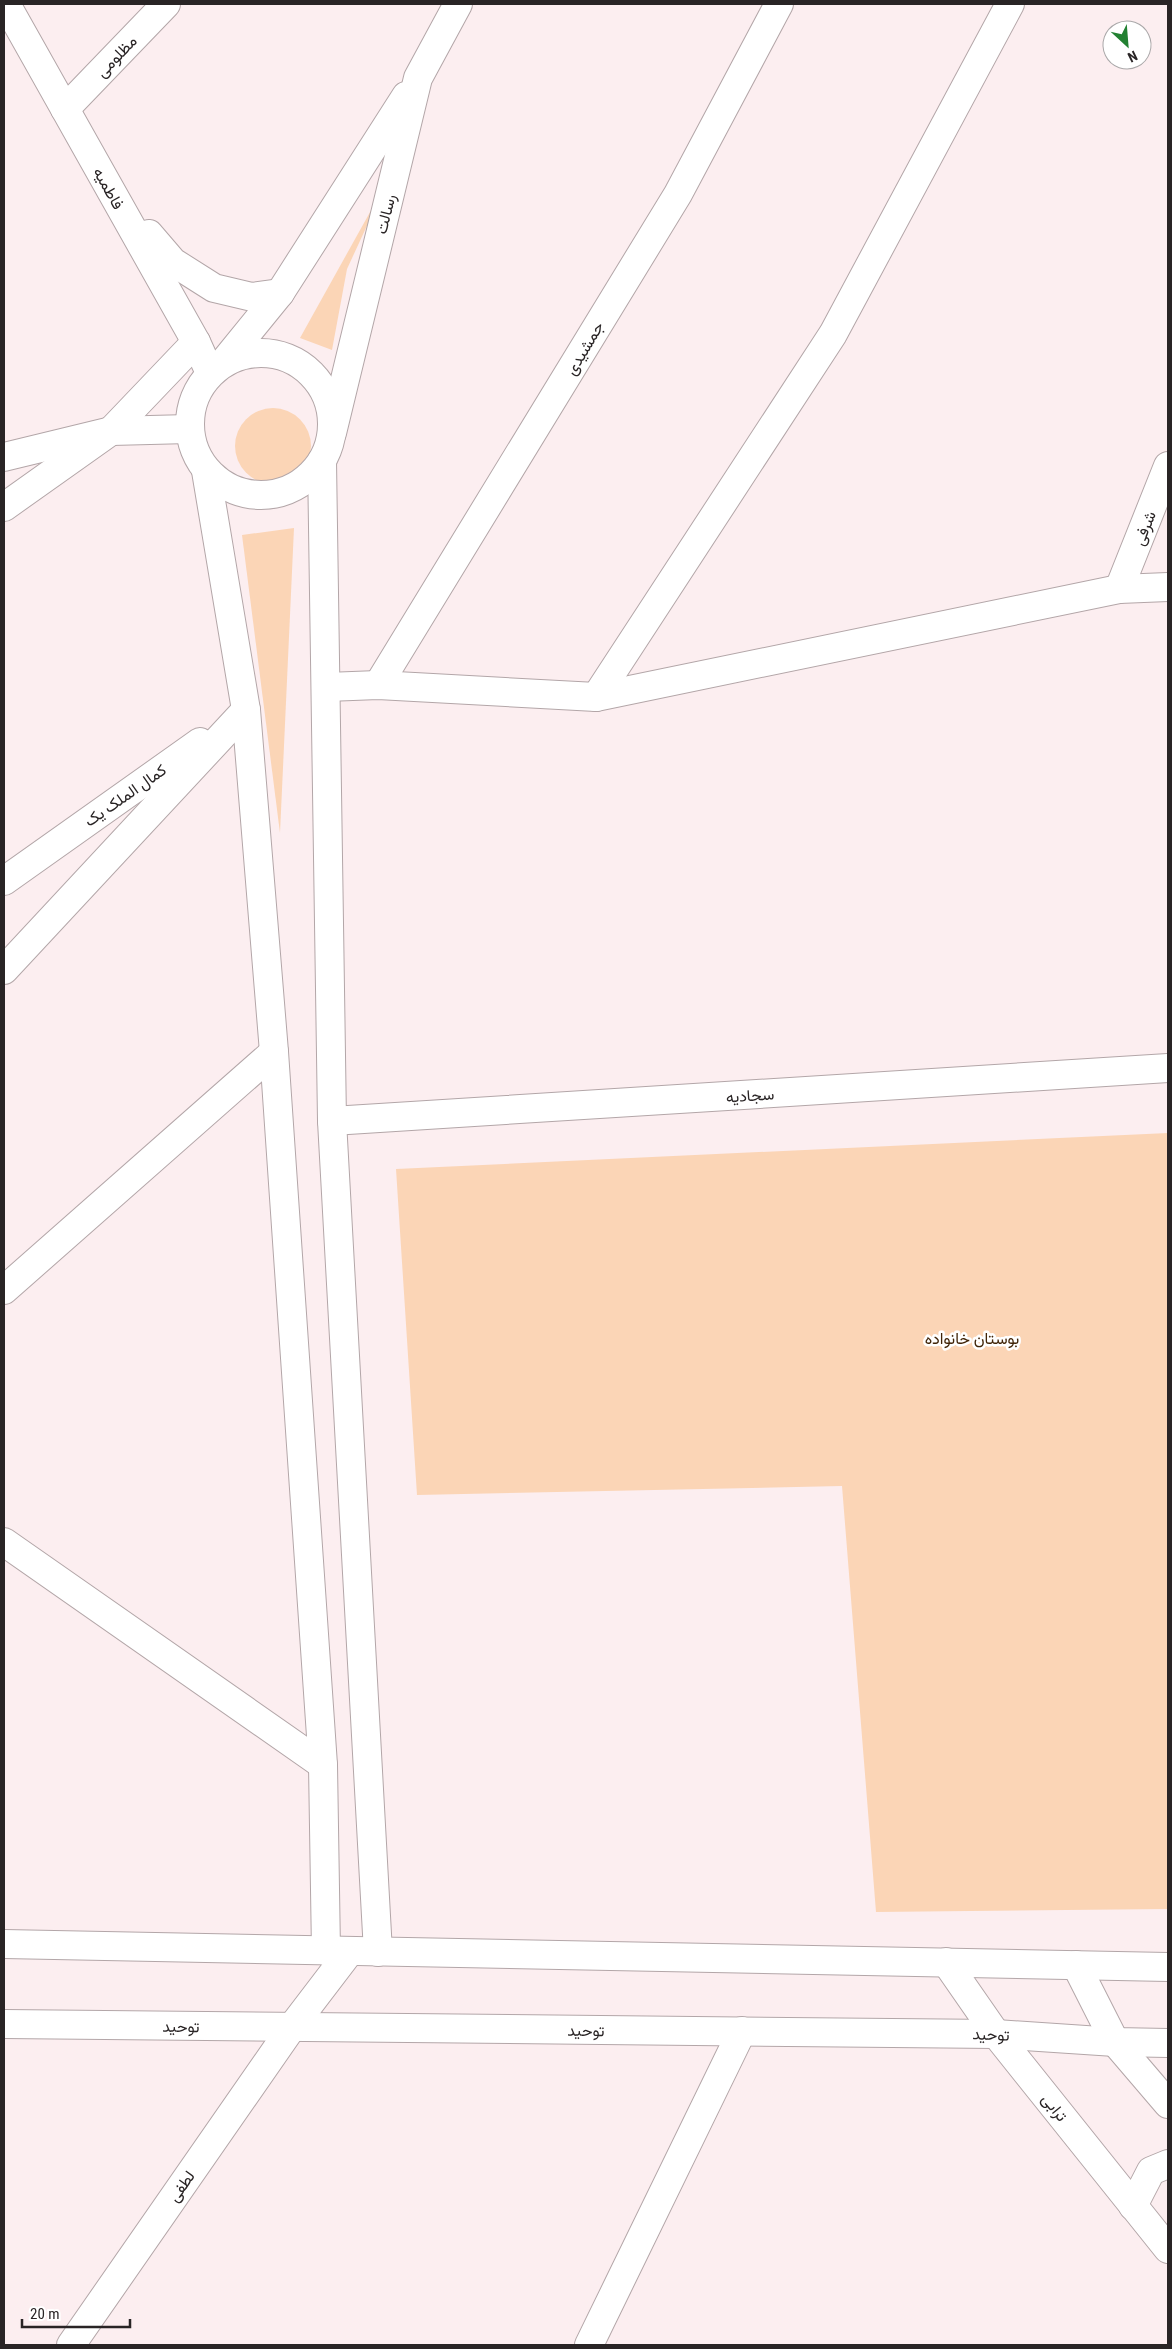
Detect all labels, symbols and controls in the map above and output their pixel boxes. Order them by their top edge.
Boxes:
north arrow [1102,20,1152,70]
street label: مظلومی [92,31,142,82]
text: N [1125,48,1140,66]
street label: فاطمیه [89,164,128,213]
street label: رسالت [371,192,401,236]
street label: جمشیدی [561,318,609,379]
street label: شرفی [1129,508,1161,549]
street label: کمال الملک یک [81,760,170,831]
street label: سجادیه [725,1084,775,1107]
park label: بوستان خانواده [925,1329,1019,1349]
street label: توحید [162,2017,200,2037]
street label: توحید [567,2021,605,2041]
street label: توحید [972,2024,1010,2046]
street label: ترابی [1037,2090,1072,2126]
street label: لطفی [164,2167,200,2206]
scale bar [22,2296,130,2328]
text: 20 m [30,2305,60,2323]

